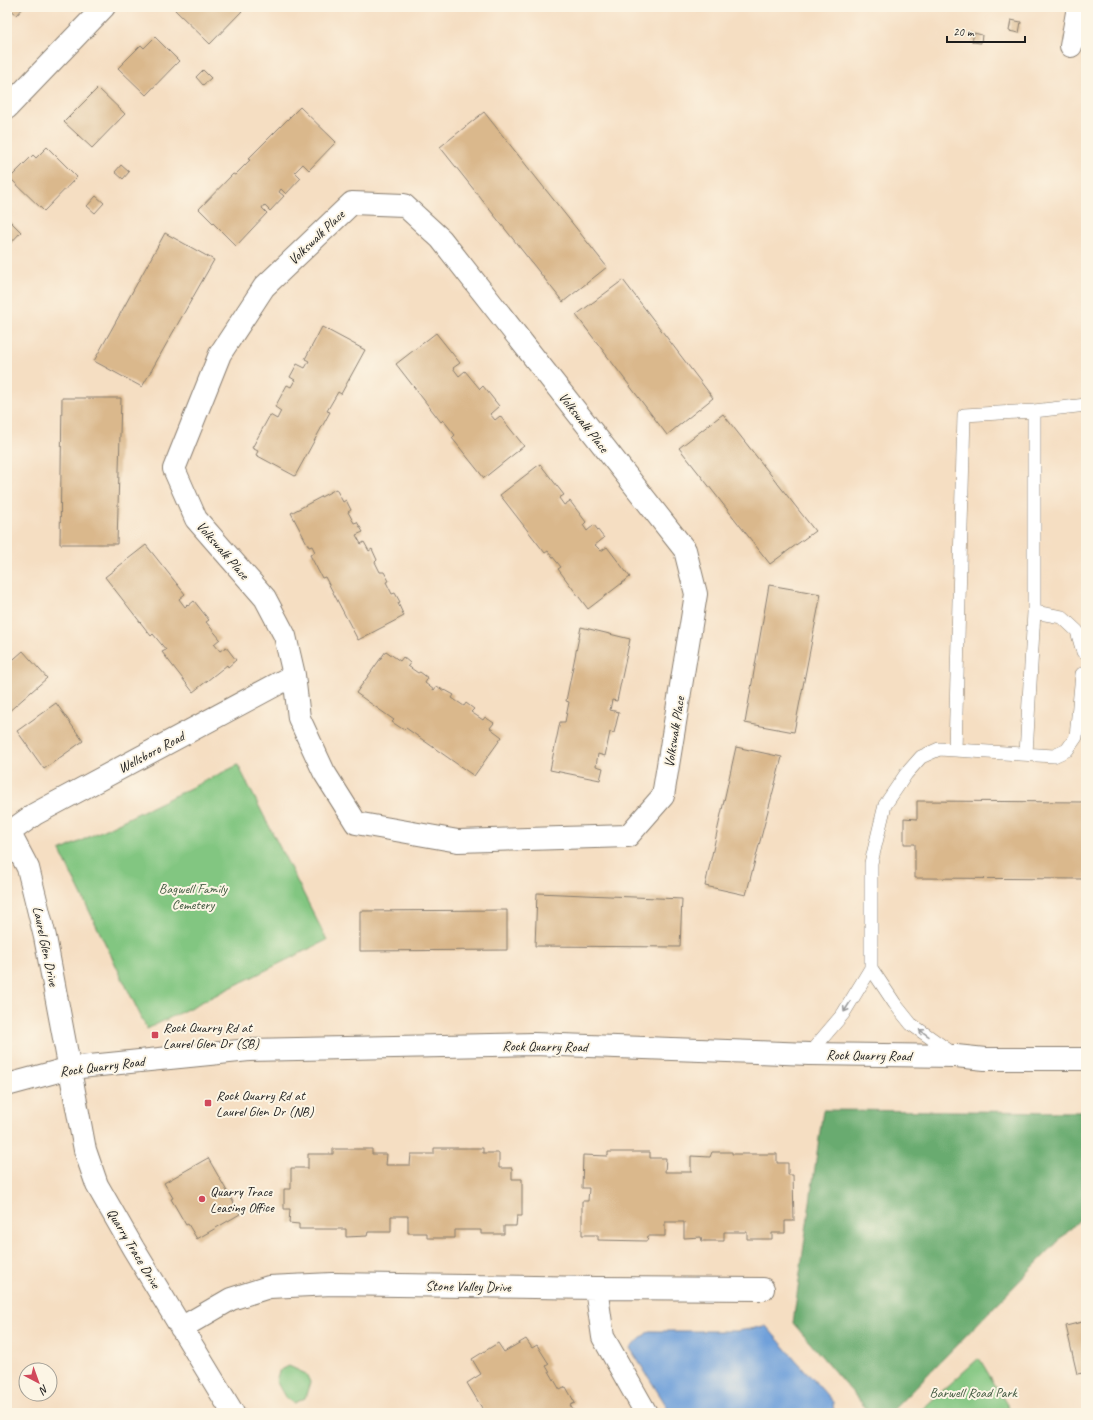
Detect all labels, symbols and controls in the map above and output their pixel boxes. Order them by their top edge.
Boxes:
scale bar [947,18,1025,44]
text: 20 m [953,24,975,40]
street label: Volkswalk Place [285,205,349,268]
street label: Volkswalk Place [555,389,613,457]
street label: Volkswalk Place [193,518,253,584]
street label: Volkswalk Place [661,694,689,769]
street label: Wellsboro Road [115,727,189,777]
park label: Bagwell Family Cemetery [159,880,228,913]
street label: Laurel Glen Drive [29,905,63,989]
one-way arrow [843,1001,851,1012]
place label: Rock Quarry Rd at Laurel Glen Dr (SB) [163,1019,260,1052]
one-way arrow [919,1029,930,1037]
marker: Rock Quarry Rd at Laurel Glen Dr (SB) [150,1030,160,1040]
street label: Rock Quarry Road [502,1037,590,1056]
street label: Rock Quarry Road [826,1046,914,1065]
street label: Rock Quarry Road [59,1053,148,1080]
place label: Rock Quarry Rd at Laurel Glen Dr (NB) [216,1087,315,1120]
marker: Rock Quarry Rd at Laurel Glen Dr (NB) [203,1098,213,1108]
place label: Quarry Trace Leasing Office [210,1183,275,1216]
marker: Quarry Trace Leasing Office [197,1194,207,1204]
street label: Quarry Trace Drive [103,1205,165,1293]
street label: Stone Valley Drive [425,1277,512,1296]
north arrow [18,1362,58,1402]
text: N [36,1382,52,1398]
park label: Barwell Road Park [929,1384,1018,1401]

